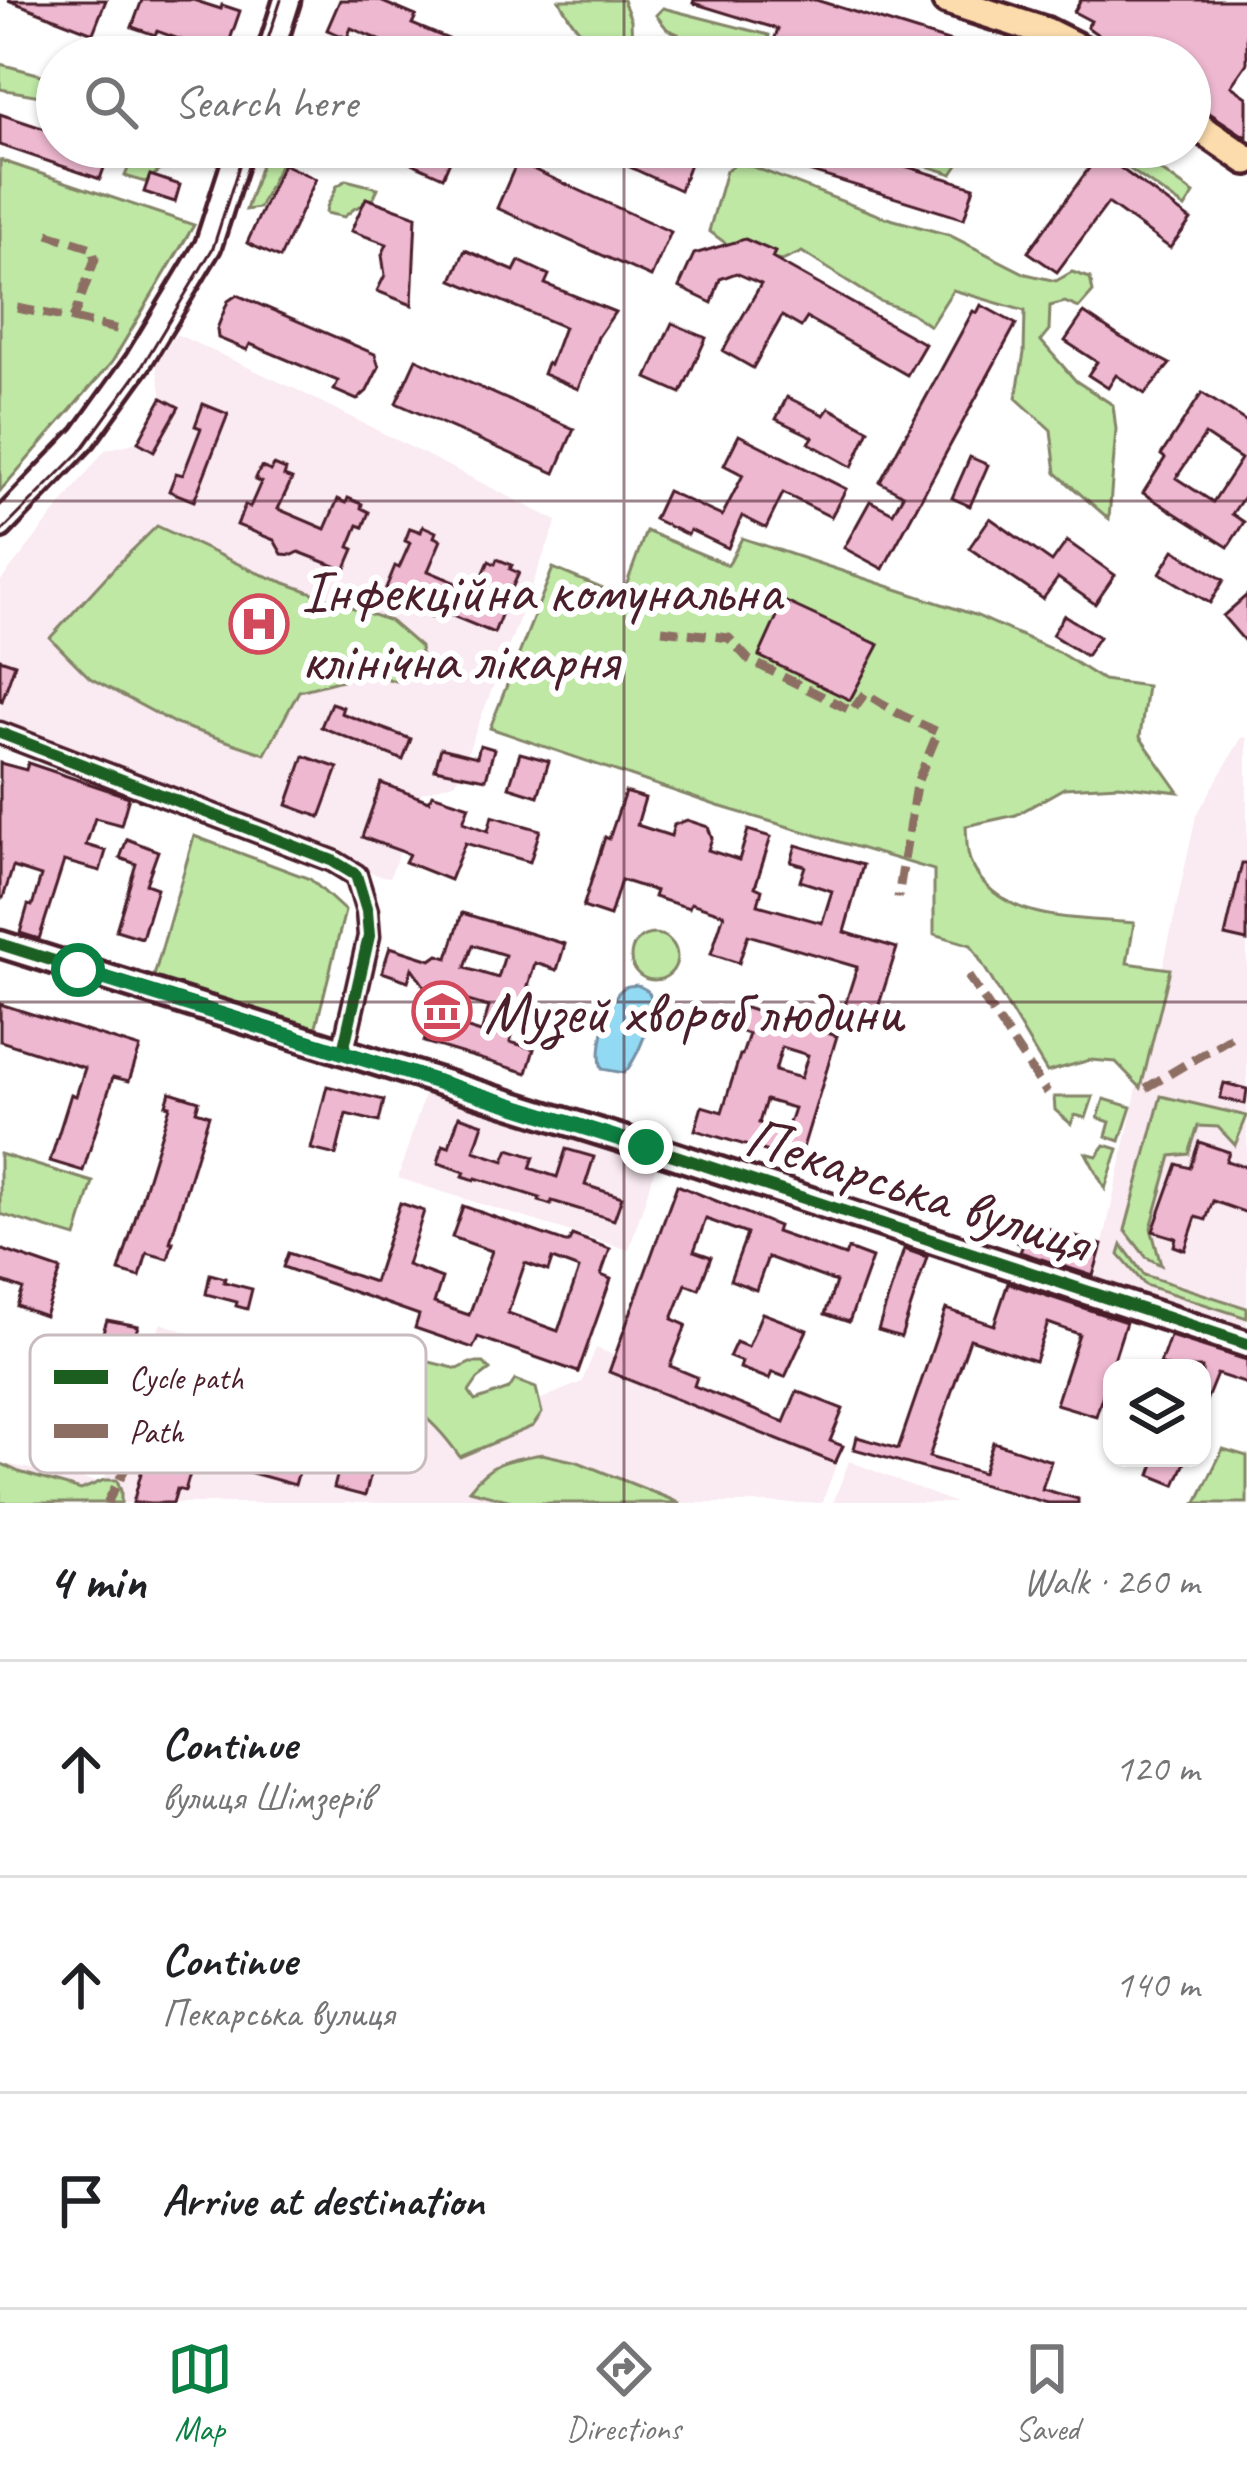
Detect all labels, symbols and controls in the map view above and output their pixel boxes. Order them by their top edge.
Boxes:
search box [36,36,1211,168]
icon: search [78,69,144,135]
text: Search here [174,74,357,131]
place label: Інфекційна комунальна клінічна лікарня [301,553,785,698]
hospital icon: Інфекційна комунальна клінічна лікарня [228,593,290,655]
route start [51,943,105,997]
place label: Музей хвороб людини [484,974,906,1050]
museum icon: Музей хвороб людини [411,980,473,1042]
street label: Пекарська вулиця [736,1098,1103,1282]
route end [619,1120,673,1174]
legend [30,1335,426,1473]
text: Cycle path [129,1357,244,1399]
map controls [1103,1359,1211,1467]
button: layers [1103,1359,1211,1467]
text: Path [129,1411,185,1453]
text: 4 min [48,1549,146,1613]
text: Walk · 260 m [1023,1557,1199,1606]
text: Continue [162,1716,296,1773]
icon: ahead [48,1736,114,1802]
text: 120 m [1115,1744,1199,1793]
text: вулиця Шімзерів [162,1773,372,1822]
text: Continue [162,1932,296,1989]
icon: ahead [48,1952,114,2018]
text: 140 m [1115,1960,1199,2009]
text: Пекарська вулиця [162,1989,394,2038]
icon: arrive [48,2168,114,2234]
text: Arrive at destination [162,2172,484,2229]
tab: Map [167,2336,233,2450]
tab: Directions [566,2336,681,2450]
tab: Saved [1014,2336,1080,2450]

